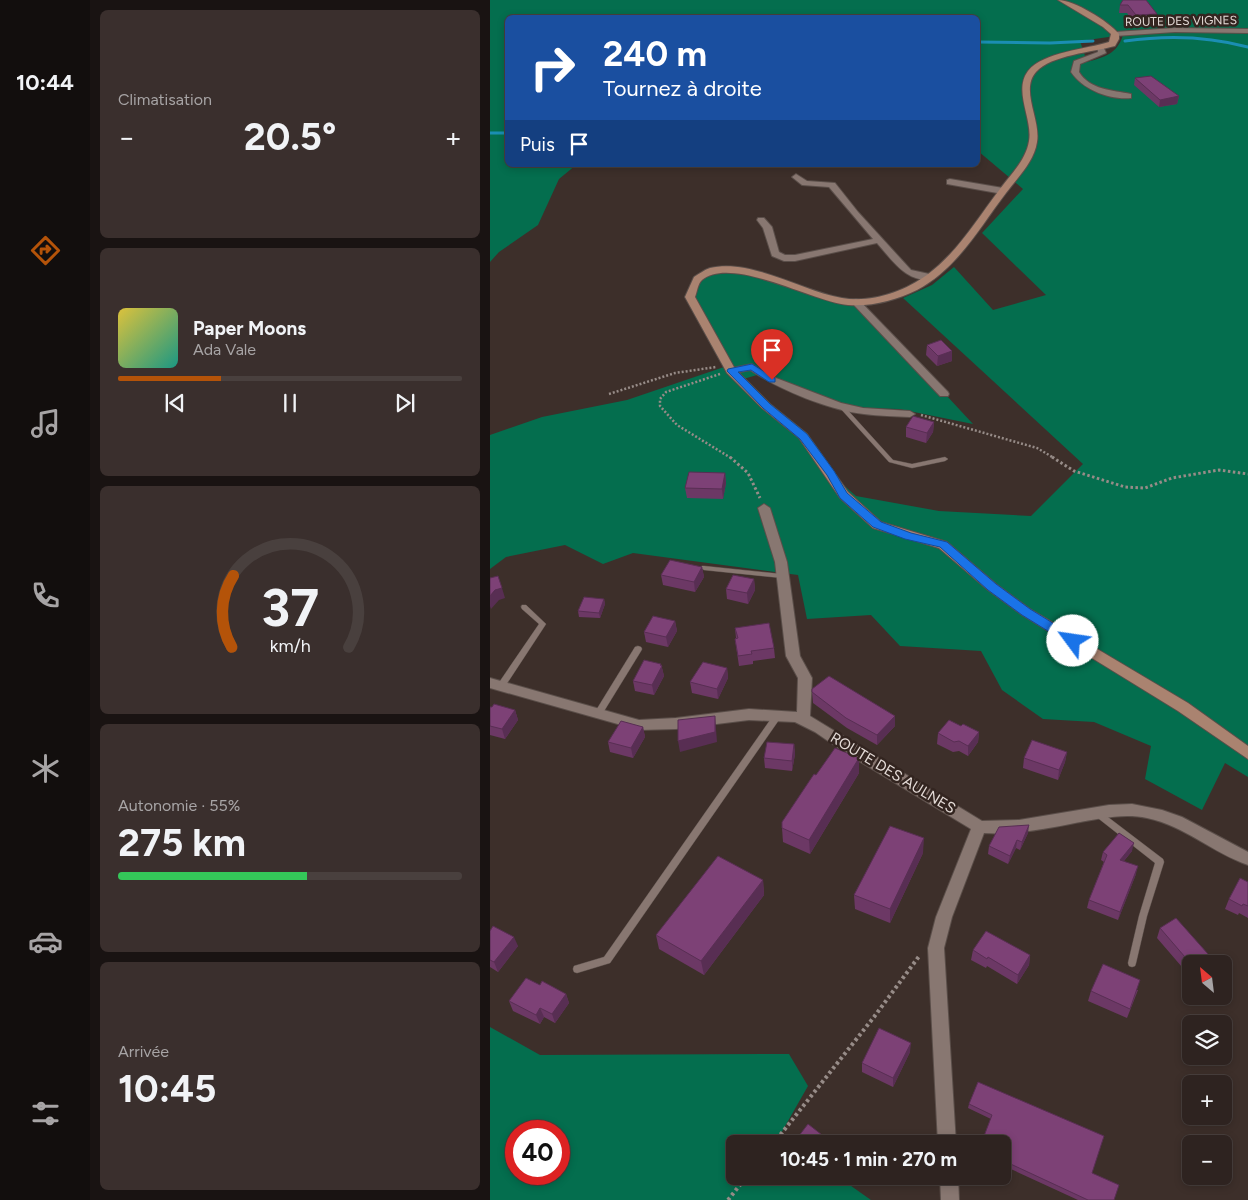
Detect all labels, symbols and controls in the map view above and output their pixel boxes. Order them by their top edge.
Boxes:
street label: ROUTE DES VIGNES [1125,13,1237,29]
text: 240 m [603,33,707,75]
icon: right [520,35,585,100]
text: 10:44 [16,69,74,96]
text: Tournez à droite [603,75,762,102]
text: Climatisation [118,90,212,109]
text: 20.5° [244,114,336,160]
text: − [118,120,135,154]
text: + [445,120,462,154]
icon: arrive [565,130,593,158]
text: Puis [520,133,555,156]
icon: directions [28,233,63,268]
text: Paper Moons [193,317,306,340]
pin [751,329,793,380]
icon: arrive [758,336,786,364]
text: Ada Vale [193,340,256,359]
icon: previous [161,389,189,417]
icon: pause [276,389,304,417]
icon: next [391,389,419,417]
icon: music [28,406,63,441]
text: 37 [261,577,319,639]
icon: phone [28,578,63,613]
position arrow [1046,614,1098,666]
text: km/h [270,635,310,656]
street label: ROUTE DES AULNES [827,729,959,817]
icon: climate [28,751,63,786]
text: Autonomie · 55% [118,796,240,815]
text: 275 km [118,820,246,866]
icon: car [28,924,63,959]
north arrow [1182,955,1232,1005]
map controls [1182,955,1232,1185]
button: layers [1182,1015,1232,1065]
text: Arrivée [118,1042,169,1061]
text: 10:45 [118,1066,216,1112]
button: + [1182,1075,1232,1125]
icon: filters [28,1096,63,1131]
speed limit sign: 40 [505,1120,570,1185]
button: − [1182,1135,1232,1185]
text: 10:45 · 1 min · 270 m [780,1148,957,1171]

